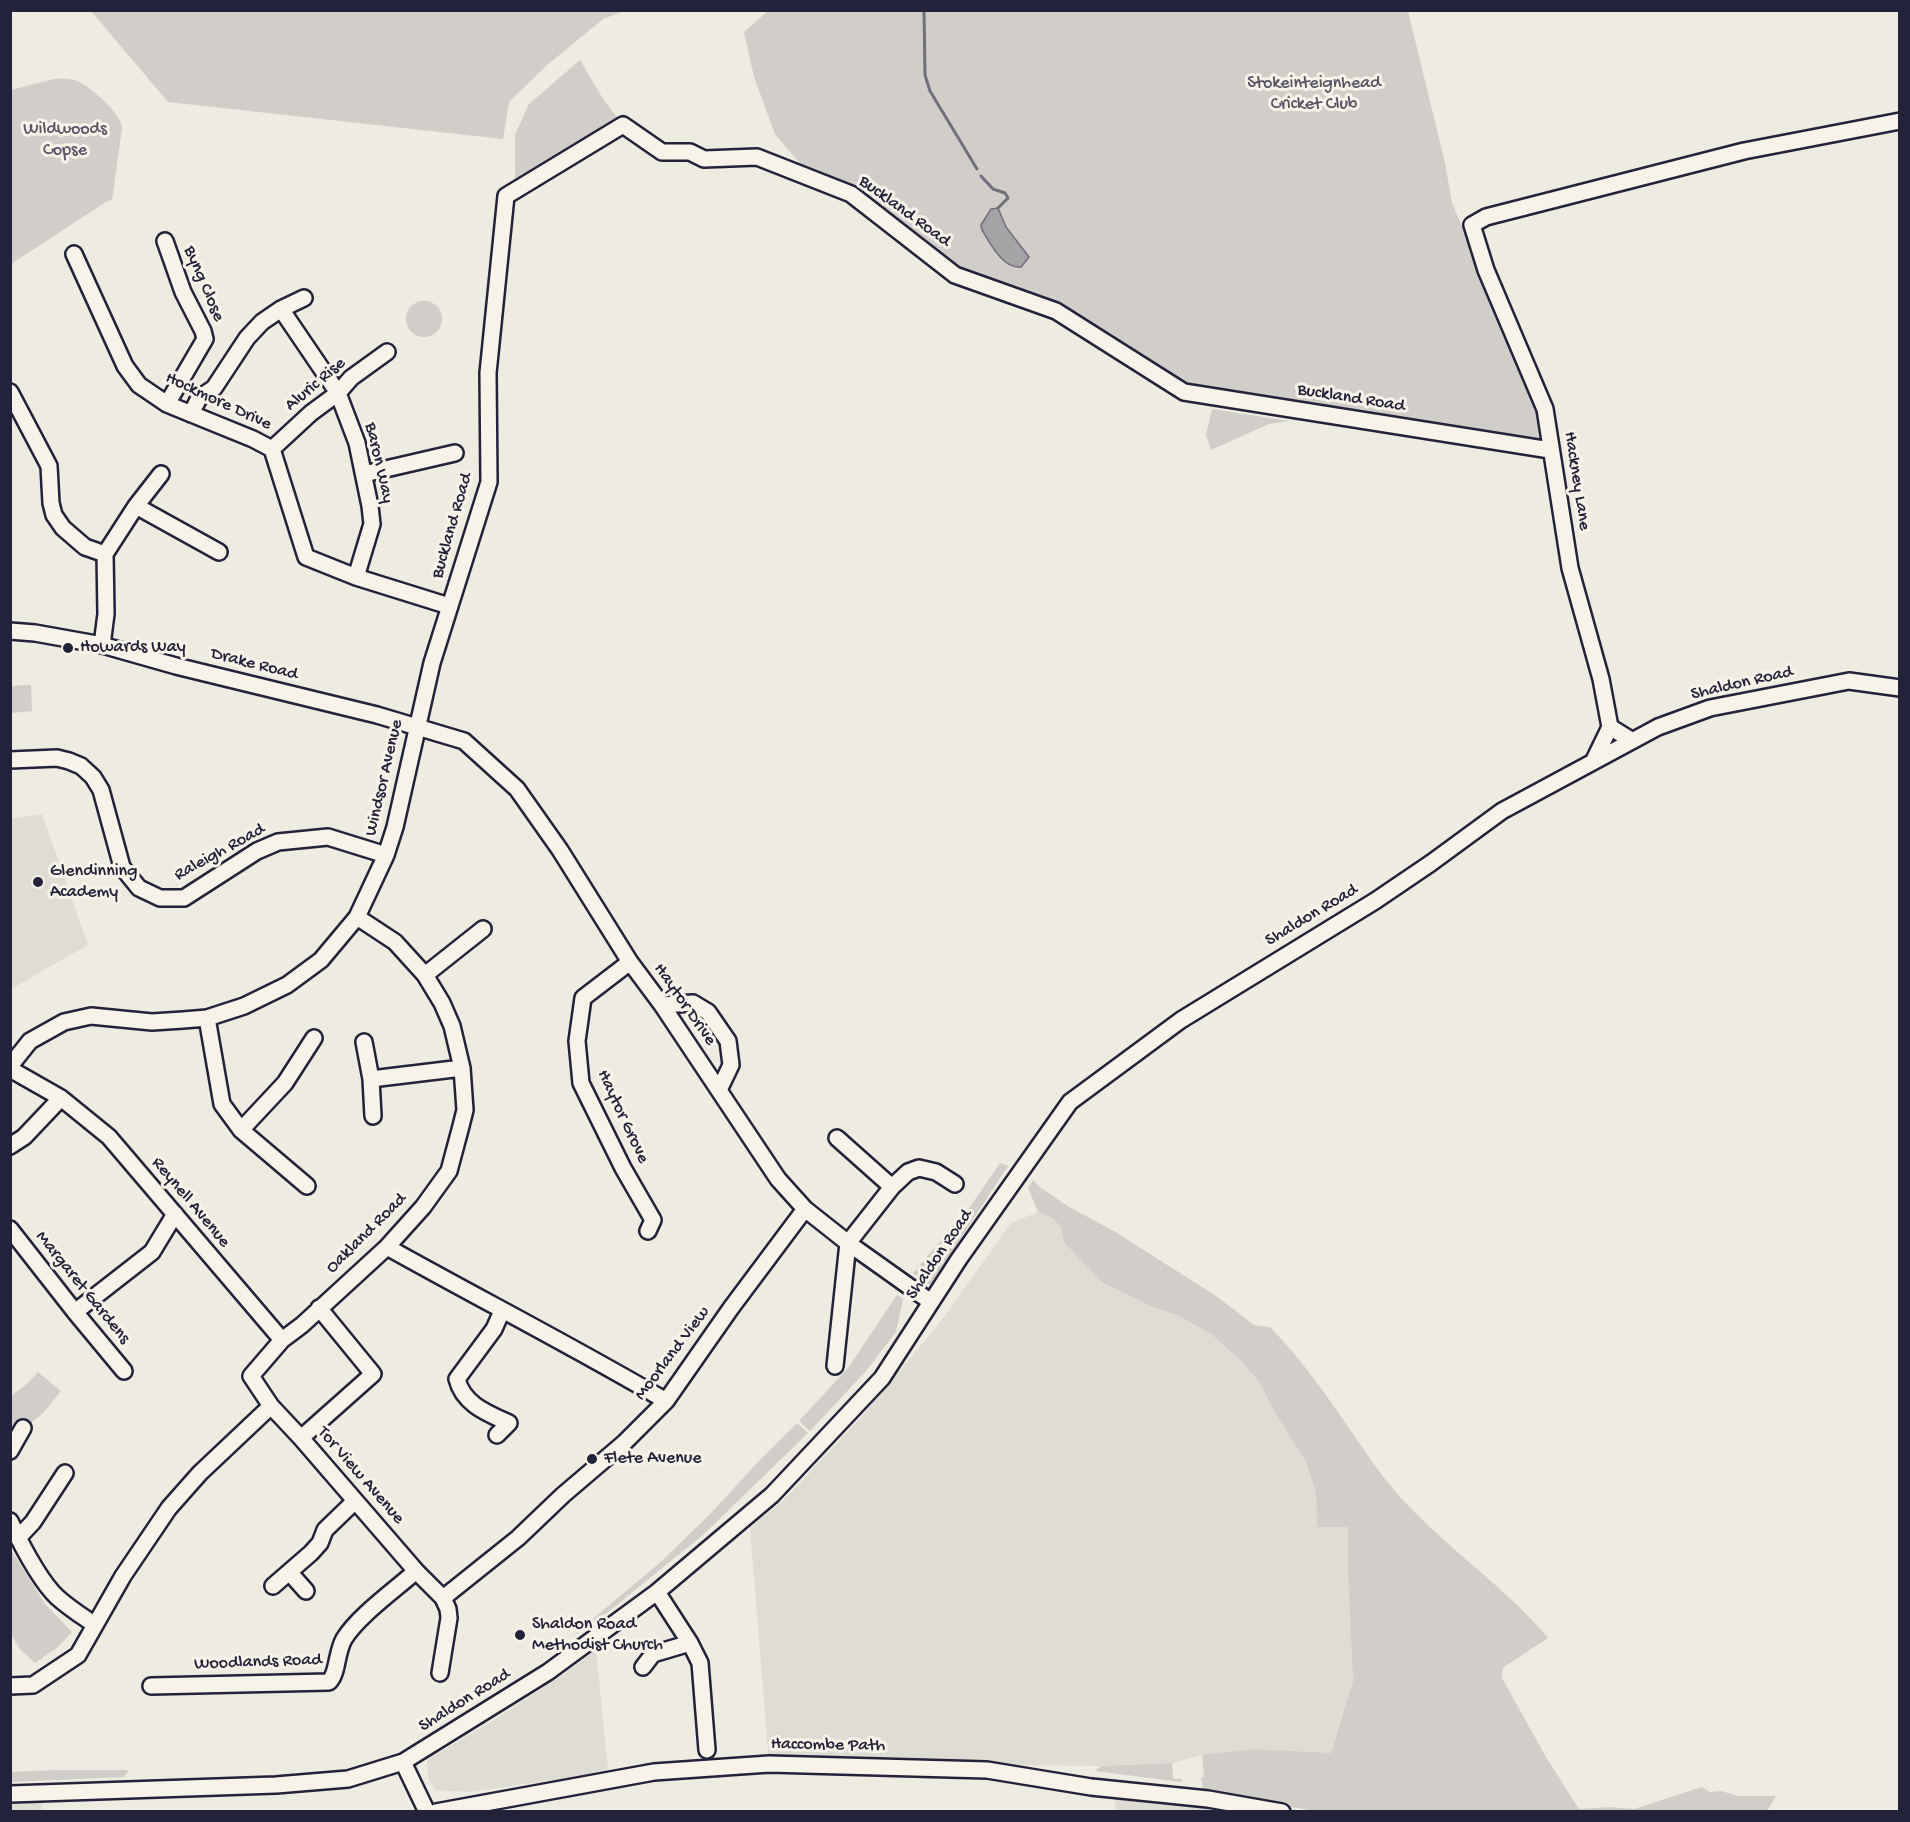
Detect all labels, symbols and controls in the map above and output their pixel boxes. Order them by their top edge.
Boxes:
park label: Stokeinteignhead Cricket Club [1247,73,1381,116]
park label: Wildwoods Copse [23,119,107,162]
street label: Buckland Road [854,171,954,253]
street label: Byng Close [177,243,229,325]
street label: Aluric Rise [281,353,351,417]
street label: Hockmore Drive [161,368,275,436]
street label: Buckland Road [1296,380,1406,418]
street label: Baron Way [358,421,398,505]
street label: Hackney Lane [1558,430,1594,532]
street label: Buckland Road [428,471,478,581]
place label: Howards Way [80,637,186,659]
marker: Howards Way [61,641,75,655]
street label: Drake Road [208,644,300,686]
street label: Shaldon Road [1689,662,1795,706]
street label: Windsor Avenue [361,718,409,838]
street label: Raleigh Road [171,819,269,887]
place label: Glendinning Academy [50,861,137,904]
marker: Glendinning Academy [31,875,45,889]
street label: Shaldon Road [1262,880,1362,952]
street label: Haytor Drive [648,960,720,1050]
street label: Haytor Grove [591,1067,653,1167]
street label: Reynell Avenue [146,1153,234,1253]
street label: Oakland Road [322,1189,412,1279]
street label: Shaldon Road [902,1206,978,1304]
street label: Margaret Gardens [30,1227,134,1349]
street label: Moorland View [631,1303,715,1405]
street label: Tor View Avenue [312,1423,408,1529]
place label: Flete Avenue [604,1448,702,1470]
marker: Flete Avenue [585,1452,599,1466]
place label: Shaldon Road Methodist Church [532,1614,663,1656]
marker: Shaldon Road Methodist Church [513,1628,527,1642]
street label: Woodlands Road [194,1650,322,1676]
street label: Shaldon Road [415,1664,515,1738]
street label: Haccombe Path [771,1734,885,1758]

